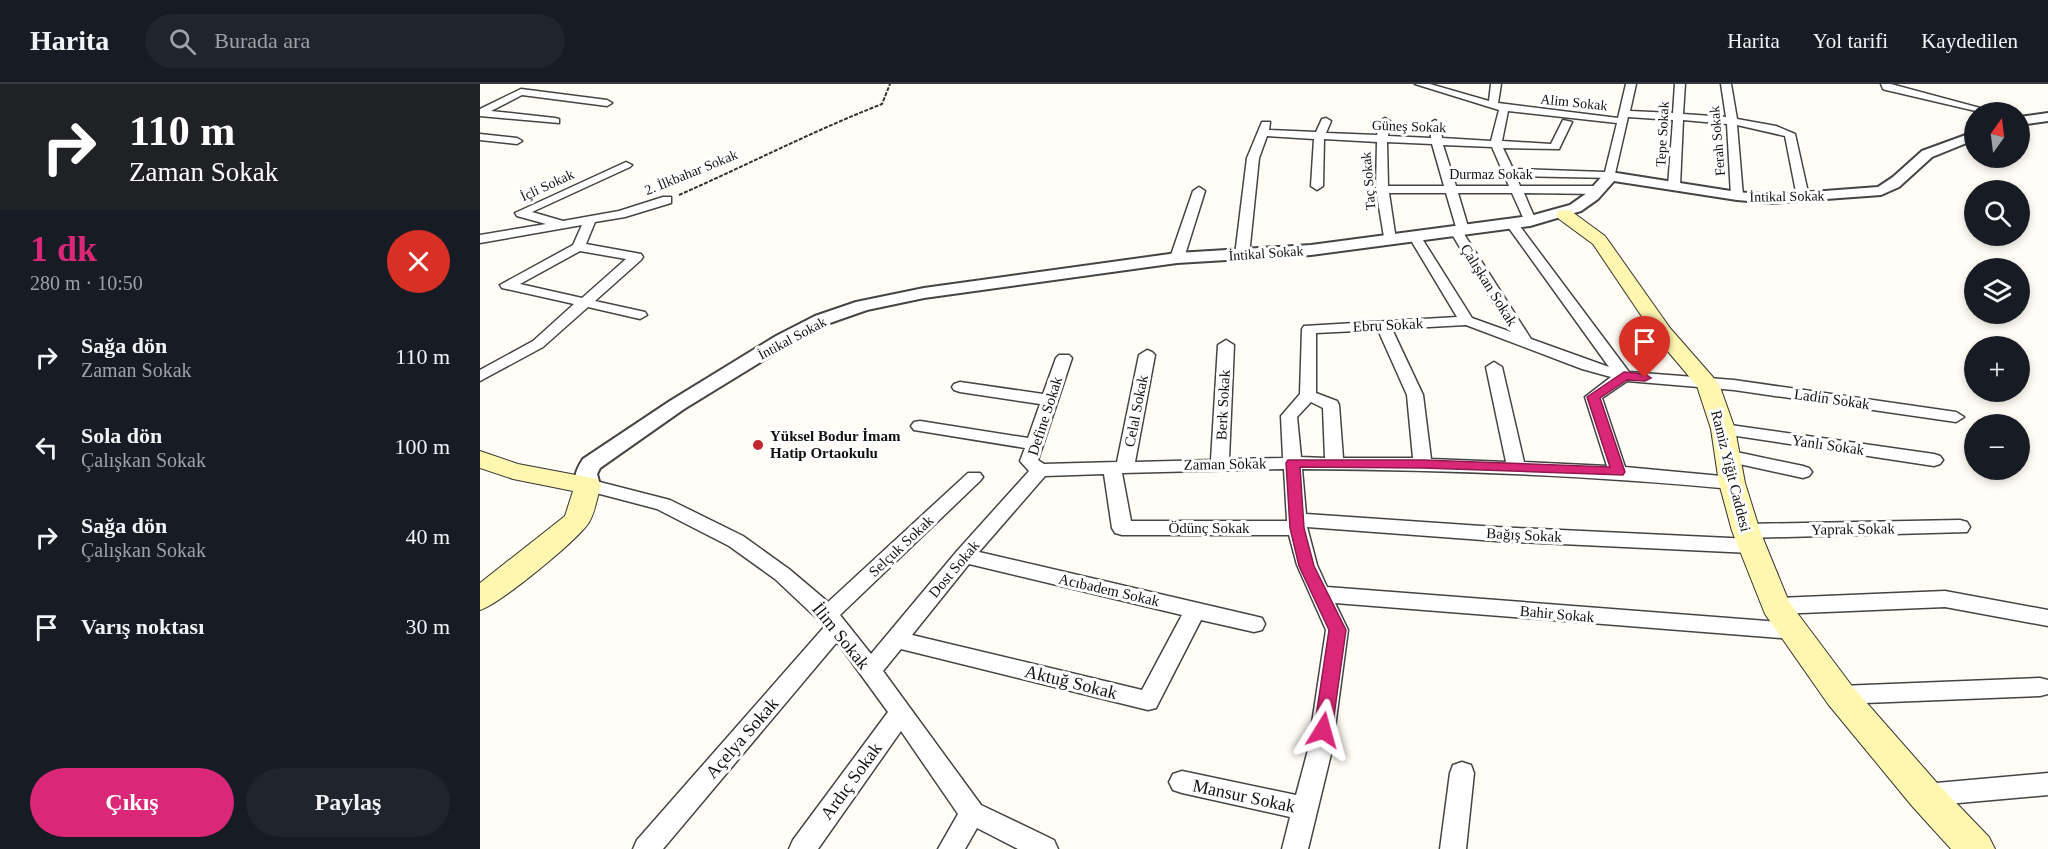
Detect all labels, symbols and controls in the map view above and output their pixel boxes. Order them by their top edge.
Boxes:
search box [145,14,565,68]
text: Harita [30,25,109,56]
icon: search [166,25,199,58]
text: Burada ara [214,28,310,53]
text: Harita [1727,29,1780,53]
text: Yol tarifi [1813,29,1888,53]
text: Kaydedilen [1921,29,2018,53]
street label: Alim Sokak [1540,92,1608,113]
street label: Tepe Sokak [1653,101,1672,167]
north arrow [1964,102,2030,168]
map controls [1964,102,2030,480]
street label: Ferah Sokak [1707,105,1728,177]
icon: right [30,108,108,186]
text: 110 m [129,108,235,154]
street label: Güneş Sokak [1372,118,1446,135]
street label: 2. İlkbahar Sokak [642,147,740,198]
street label: Taç Sokak [1358,151,1379,211]
text: Zaman Sokak [129,157,278,187]
street label: İçli Sokak [518,167,576,204]
street label: Durmaz Sokak [1449,167,1533,182]
button: search [1964,180,2030,246]
street label: İntikal Sokak [1749,188,1825,205]
text: 1 dk [30,229,97,269]
button: close [387,230,450,293]
street label: Çalışkan Sokak [1457,241,1521,329]
street label: İntikal Sokak [1228,243,1304,264]
button: layers [1964,258,2030,324]
text: 280 m · 10:50 [30,272,143,294]
street label: İntikal Sokak [756,314,829,363]
street label: Ebru Sokak [1352,315,1424,335]
pin [1619,316,1670,378]
icon: arrive [1628,325,1661,358]
text: Sağa dön [81,333,167,358]
button: + [1964,336,2030,402]
icon: right [30,341,63,374]
text: 110 m [395,344,450,369]
text: Zaman Sokak [81,359,192,381]
street label: Berk Sokak [1213,369,1233,441]
street label: Celal Sokak [1121,373,1151,448]
street label: Define Sokak [1025,374,1065,457]
street label: Ladin Sokak [1793,386,1871,412]
street label: Ramiz Yiğit Caddesi [1708,409,1754,533]
button: − [1964,414,2030,480]
text: Sola dön [81,423,162,448]
place label: Yüksel Bodur İmam Hatip Ortaokulu [770,428,901,461]
icon: left [30,431,63,464]
street label: Yanlı Sokak [1791,432,1866,458]
text: 100 m [394,434,450,459]
marker: Yüksel Bodur İmam Hatip Ortaokulu [751,438,765,452]
text: Çalışkan Sokak [81,449,206,471]
street label: Zaman Sokak [1183,455,1267,473]
street label: Selçuk Sokak [866,512,937,580]
text: Sağa dön [81,513,167,538]
street label: Ödünç Sokak [1168,520,1250,536]
street label: Yaprak Sokak [1811,520,1896,538]
icon: right [30,521,63,554]
text: 40 m [405,524,450,549]
street label: Bağış Sokak [1486,525,1563,545]
street label: Dost Sokak [926,537,983,601]
text: Çalışkan Sokak [81,539,206,561]
street label: Acıbadem Sokak [1057,571,1161,609]
street label: İlim Sokak [808,599,874,673]
street label: Bahir Sokak [1519,603,1595,625]
icon: arrive [30,611,63,644]
text: Varış noktası [81,614,204,639]
text: 30 m [405,614,450,639]
street label: Aktuğ Sokak [1023,661,1119,703]
street label: Açelya Sokak [701,694,783,782]
position arrow [1291,698,1355,762]
street label: Ardıç Sokak [816,739,886,823]
button: Çıkış [30,768,234,837]
button: Paylaş [246,768,450,837]
street label: Mansur Sokak [1191,775,1297,817]

